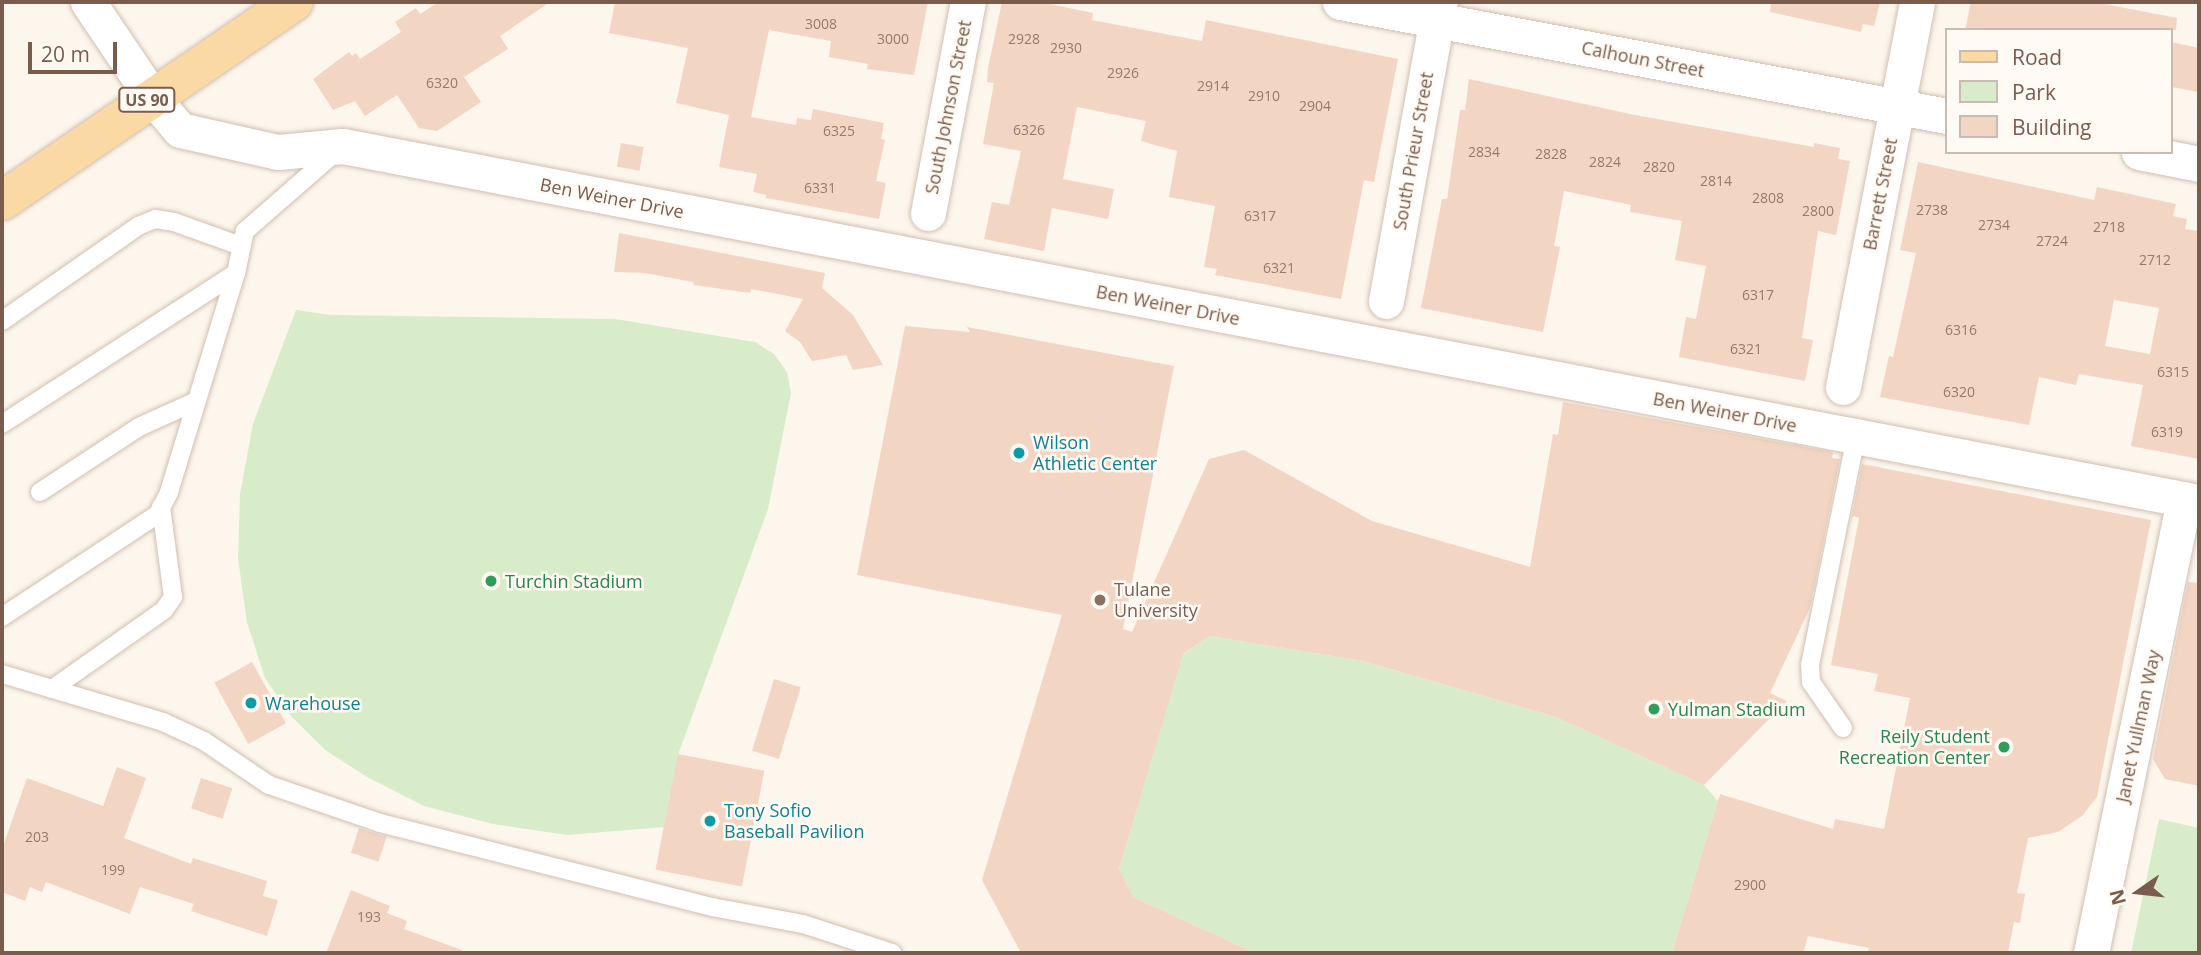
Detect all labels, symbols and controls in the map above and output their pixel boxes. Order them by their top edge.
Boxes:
house number: 3008 [805,16,837,32]
street label: South Johnson Street [921,18,975,196]
scale bar [32,28,121,72]
legend [1946,28,2173,154]
house number: 3000 [877,31,909,47]
house number: 2928 [1008,31,1040,47]
street label: Calhoun Street [1580,36,1706,82]
text: 20 m [41,40,90,68]
house number: 2930 [1050,40,1082,56]
text: Road [2012,43,2062,71]
house number: 2926 [1107,65,1139,81]
street label: South Prieur Street [1388,70,1438,232]
house number: 6320 [426,75,458,91]
house number: 2914 [1197,78,1229,94]
text: Park [2012,78,2056,106]
road number: US 90 [117,88,177,113]
house number: 2910 [1248,88,1280,104]
house number: 2904 [1299,98,1331,114]
text: Building [2012,113,2091,141]
house number: 6326 [1013,122,1045,138]
house number: 6325 [823,123,855,139]
street label: Barrett Street [1859,136,1901,252]
house number: 2834 [1468,144,1500,160]
house number: 2828 [1535,146,1567,162]
house number: 2824 [1589,154,1621,170]
house number: 2820 [1643,159,1675,175]
street label: Ben Weiner Drive [538,173,686,223]
house number: 2814 [1700,173,1732,189]
house number: 6331 [804,180,836,196]
house number: 2808 [1752,190,1784,206]
house number: 2738 [1916,202,1948,218]
house number: 2800 [1802,203,1834,219]
house number: 6317 [1244,208,1276,224]
house number: 2734 [1978,217,2010,233]
house number: 2718 [2093,219,2125,235]
house number: 2724 [2036,233,2068,249]
house number: 2712 [2139,252,2171,268]
house number: 6321 [1263,260,1295,276]
street label: Ben Weiner Drive [1094,280,1242,330]
house number: 6317 [1742,287,1774,303]
house number: 6316 [1945,322,1977,338]
house number: 6321 [1730,341,1762,357]
house number: 6315 [2157,364,2189,380]
house number: 6320 [1943,384,1975,400]
street label: Ben Weiner Drive [1651,387,1799,437]
house number: 6319 [2151,424,2183,440]
place label: Wilson Athletic Center [1033,432,1157,474]
marker: Wilson Athletic Center [1011,445,1027,461]
place label: Turchin Stadium [505,570,643,592]
marker: Turchin Stadium [483,573,499,589]
place label: Tulane University [1114,579,1198,622]
marker: Tulane University [1092,592,1108,608]
street label: Janet Yullman Way [2111,648,2165,804]
place label: Warehouse [265,692,361,714]
marker: Warehouse [243,695,259,711]
place label: Yulman Stadium [1668,698,1806,720]
marker: Yulman Stadium [1646,701,1662,717]
place label: Reily Student Recreation Center [1839,726,1990,768]
marker: Reily Student Recreation Center [1996,739,2012,755]
place label: Tony Sofio Baseball Pavilion [724,800,864,842]
marker: Tony Sofio Baseball Pavilion [702,813,718,829]
house number: 203 [25,829,49,845]
north arrow [2103,857,2173,927]
house number: 199 [101,862,125,878]
house number: 2900 [1734,877,1766,893]
text: N [2103,886,2132,908]
house number: 193 [357,909,381,925]

